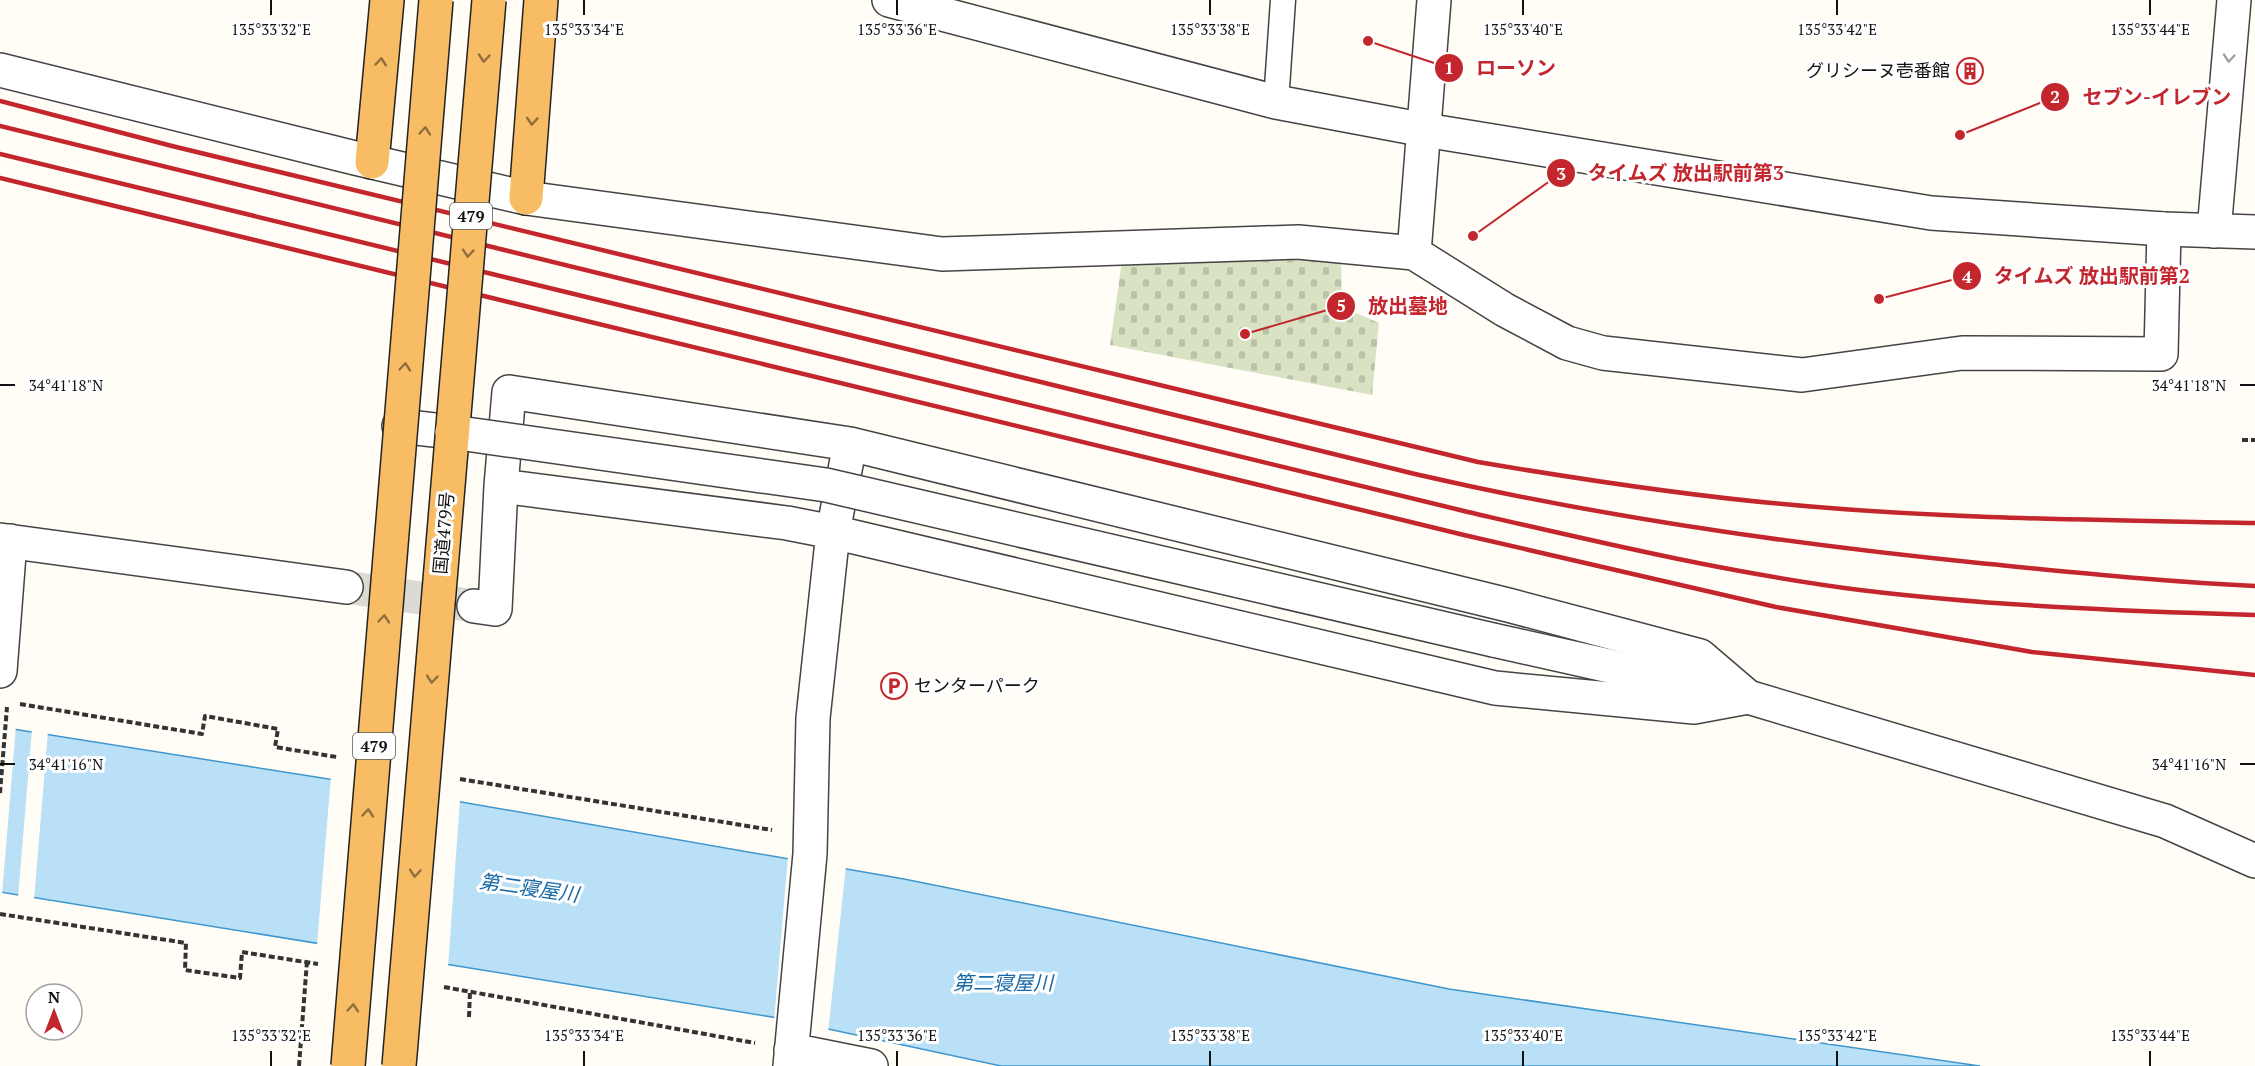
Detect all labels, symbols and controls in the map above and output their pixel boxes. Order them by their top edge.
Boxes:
text: 135°33'32"E [231,19,311,39]
text: 135°33'34"E [544,19,624,39]
text: 135°33'36"E [857,19,937,39]
text: 135°33'38"E [1170,19,1250,39]
text: 135°33'40"E [1483,19,1563,39]
text: 135°33'42"E [1797,19,1877,39]
text: 135°33'44"E [2110,19,2190,39]
callout: ローソン [1434,49,1568,87]
one-way arrow [478,54,491,63]
text: ローソン [1476,54,1556,81]
one-way arrow [2223,54,2236,63]
text: 1 [1444,55,1454,79]
building icon: グリシーヌ壱番館 [1955,56,1985,86]
one-way arrow [375,58,388,67]
place label: グリシーヌ壱番館 [1806,58,1950,82]
callout: セブン-イレブン [2040,78,2243,116]
text: セブン-イレブン [2083,83,2231,110]
text: 2 [2050,84,2060,108]
one-way arrow [526,117,539,126]
one-way arrow [418,127,431,136]
callout: タイムズ 放出駅前第3 [1546,154,1797,192]
text: タイムズ 放出駅前第3 [1588,159,1784,186]
text: 3 [1556,161,1566,185]
road number: 479 [450,203,492,229]
one-way arrow [462,248,475,257]
callout: タイムズ 放出駅前第2 [1952,257,2203,295]
text: タイムズ 放出駅前第2 [1994,262,2190,289]
text: 4 [1962,264,1973,288]
callout: 放出墓地 [1326,287,1460,325]
text: 放出墓地 [1368,292,1448,319]
text: 5 [1336,293,1346,317]
one-way arrow [398,363,411,372]
text: 34°41'18"N [29,375,103,395]
text: 34°41'18"N [2152,375,2226,395]
street label: 国道479号 [427,491,459,575]
one-way arrow [377,614,390,623]
parking icon: センターパーク [879,671,909,701]
place label: センターパーク [914,673,1040,697]
one-way arrow [426,674,439,683]
road number: 479 [353,733,395,759]
text: 34°41'16"N [29,754,103,774]
text: 34°41'16"N [2152,754,2226,774]
one-way arrow [362,809,375,818]
water label: 第二寝屋川 [478,867,582,908]
one-way arrow [409,868,422,877]
water label: 第二寝屋川 [953,969,1055,996]
north arrow [24,982,84,1042]
text: N [48,986,60,1008]
one-way arrow [346,1003,359,1012]
text: 135°33'32"E [231,1025,311,1045]
text: 135°33'34"E [544,1025,624,1045]
text: 135°33'36"E [857,1025,937,1045]
text: 135°33'38"E [1170,1025,1250,1045]
text: 135°33'40"E [1483,1025,1563,1045]
text: 135°33'42"E [1797,1025,1877,1045]
text: 135°33'44"E [2110,1025,2190,1045]

